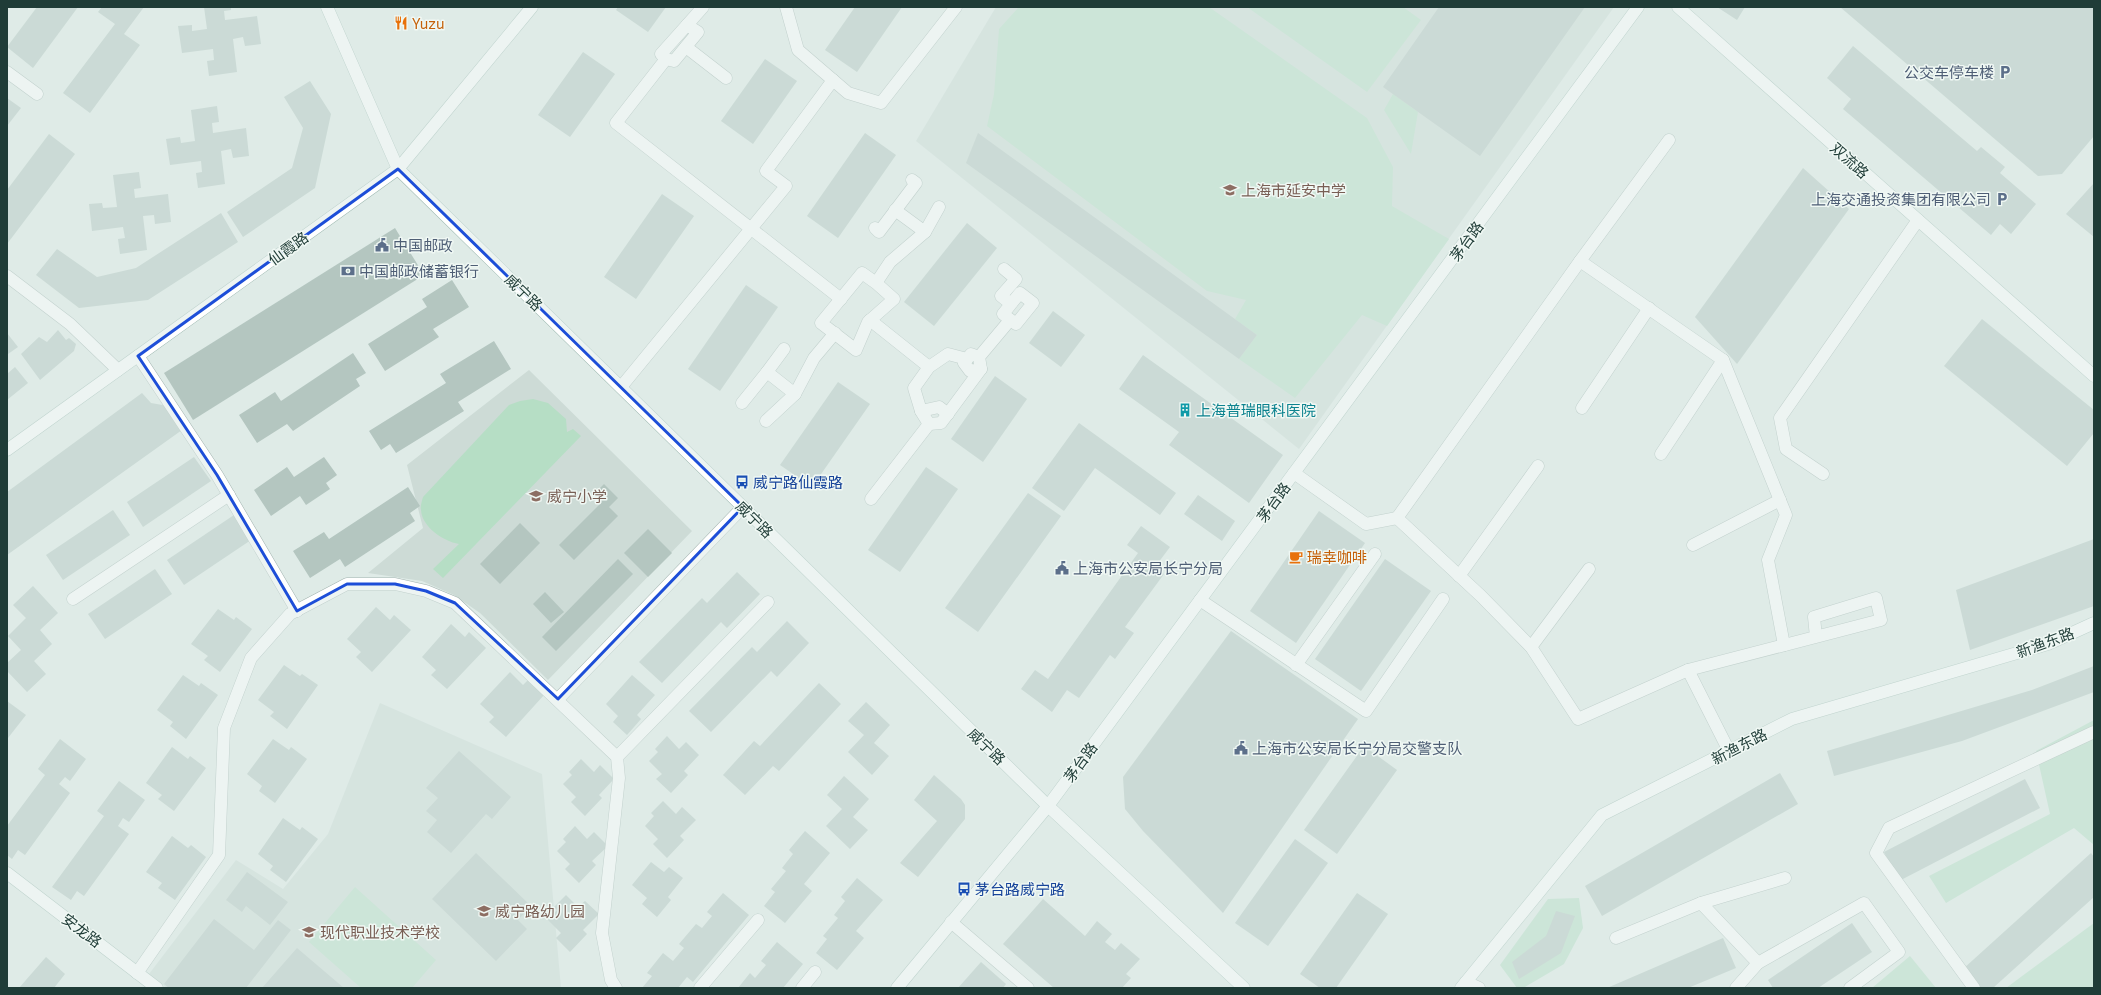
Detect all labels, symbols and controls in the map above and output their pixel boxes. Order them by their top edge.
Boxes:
place label: Yuzu [412,14,444,32]
restaurant icon: Yuzu [393,15,409,31]
place label: 公交车停车楼 [1904,63,1994,81]
parking icon: 公交车停车楼 [1997,64,2013,80]
street label: 双流路 [1827,138,1873,182]
place label: 上海市延安中学 [1241,181,1346,199]
school or university icon: 上海市延安中学 [1222,182,1238,198]
place label: 上海交通投资集团有限公司 [1811,190,1991,208]
parking icon: 上海交通投资集团有限公司 [1994,191,2010,207]
street label: 茅台路 [1445,218,1487,264]
street label: 仙霞路 [265,227,311,269]
place label: 中国邮政 [393,236,453,254]
public building icon: 中国邮政 [374,237,390,253]
place label: 中国邮政储蓄银行 [359,262,479,280]
bank icon: 中国邮政储蓄银行 [340,263,356,279]
street label: 威宁路 [502,270,546,314]
place label: 上海普瑞眼科医院 [1196,401,1316,419]
building icon: 上海普瑞眼科医院 [1177,402,1193,418]
place label: 威宁路仙霞路 [753,473,843,491]
bus stop icon: 威宁路仙霞路 [734,474,750,490]
street label: 茅台路 [1252,479,1294,525]
place label: 威宁小学 [547,487,607,505]
school or university icon: 威宁小学 [528,488,544,504]
street label: 威宁路 [733,497,777,541]
place label: 瑞幸咖啡 [1307,548,1367,566]
cafe icon: 瑞幸咖啡 [1288,549,1304,565]
place label: 上海市公安局长宁分局 [1073,559,1223,577]
public building icon: 上海市公安局长宁分局 [1054,560,1070,576]
street label: 新渔东路 [2014,623,2076,661]
street label: 威宁路 [965,724,1009,768]
street label: 新渔东路 [1708,724,1770,768]
street label: 茅台路 [1059,739,1101,785]
place label: 上海市公安局长宁分局交警支队 [1252,739,1462,757]
public building icon: 上海市公安局长宁分局交警支队 [1233,740,1249,756]
place label: 茅台路威宁路 [975,880,1065,898]
bus stop icon: 茅台路威宁路 [956,881,972,897]
place label: 威宁路幼儿园 [495,902,585,920]
school or university icon: 威宁路幼儿园 [476,903,492,919]
street label: 安龙路 [59,909,105,951]
place label: 现代职业技术学校 [320,923,440,941]
school or university icon: 现代职业技术学校 [301,924,317,940]

